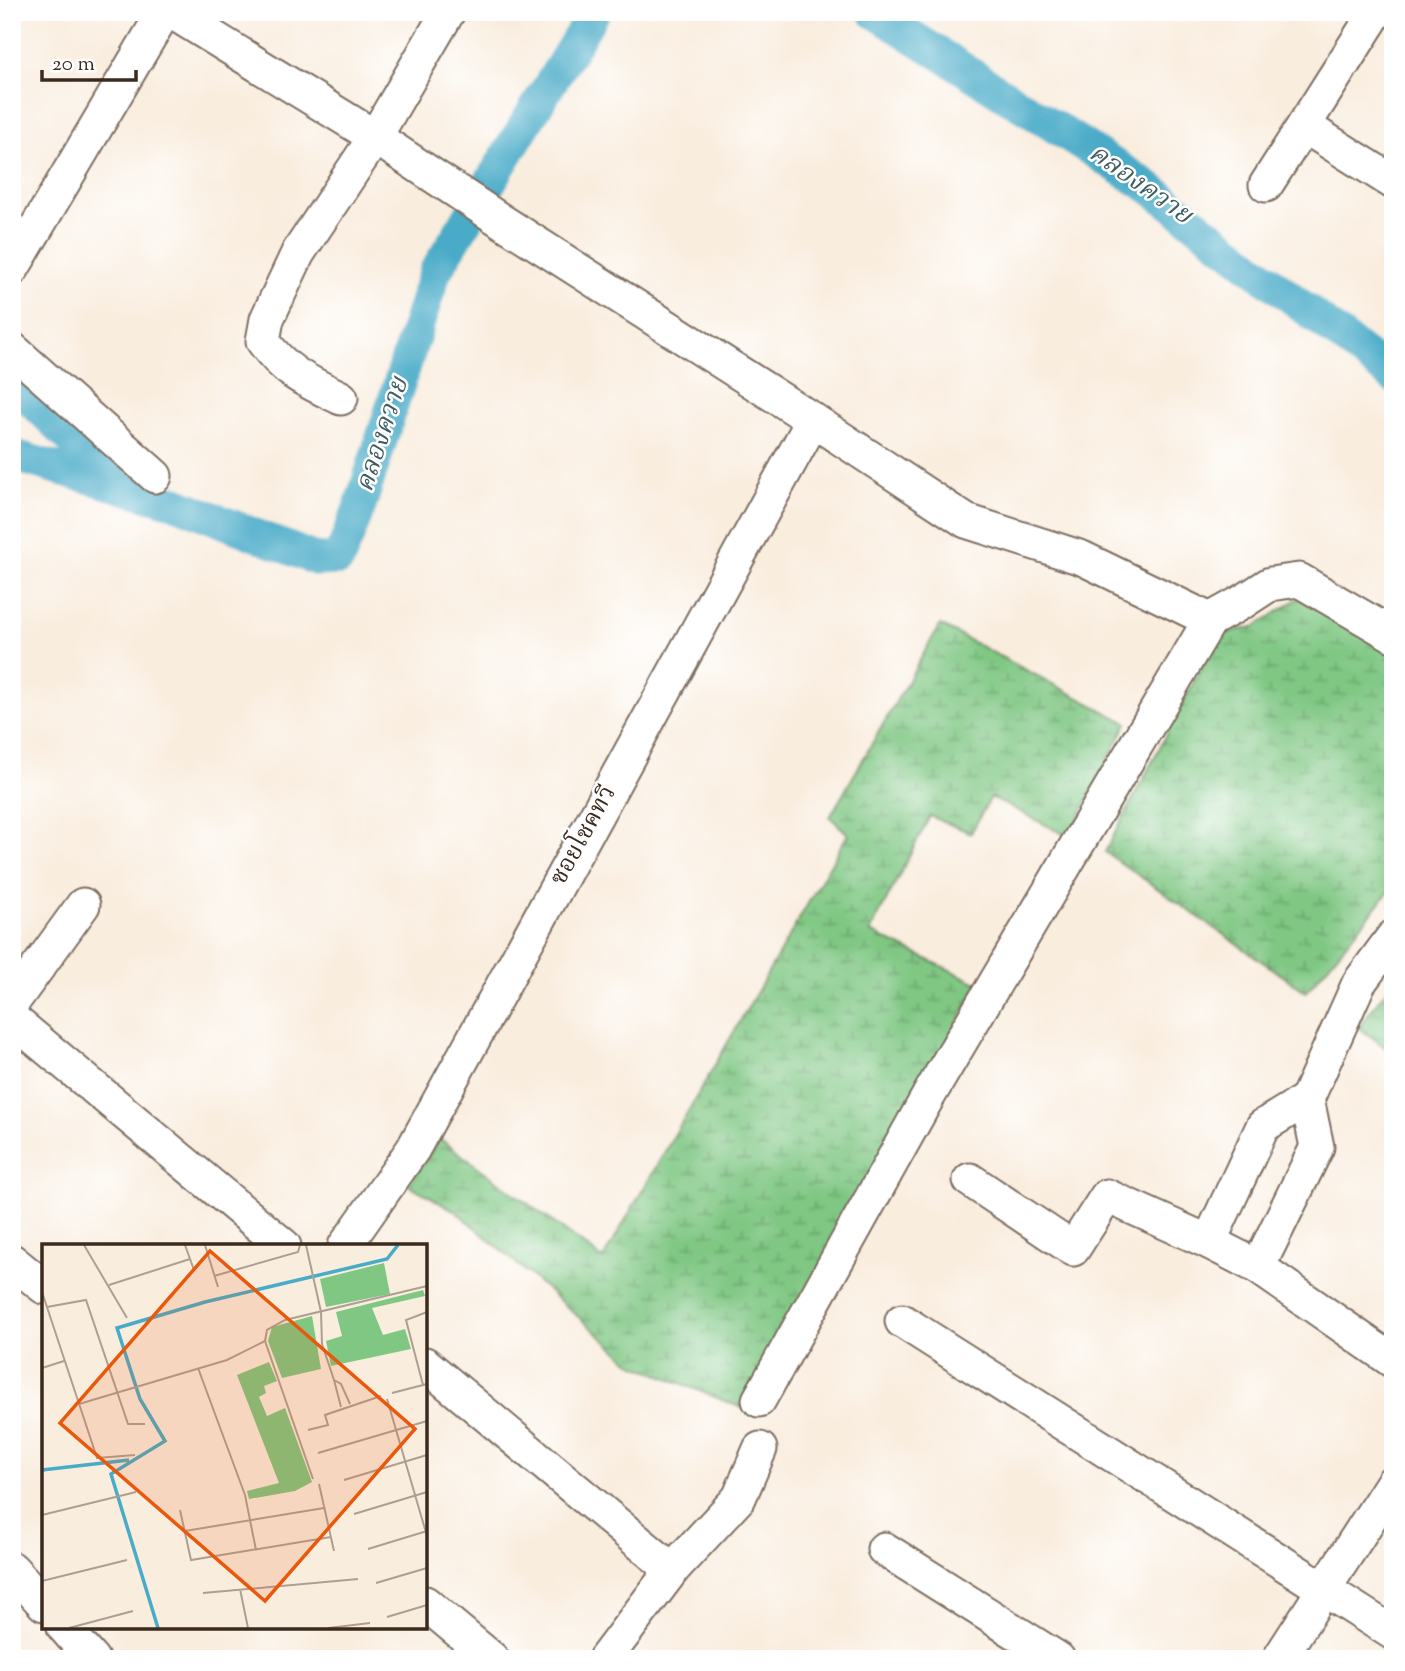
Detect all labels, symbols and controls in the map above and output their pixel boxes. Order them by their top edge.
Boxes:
scale bar [42,38,136,82]
text: 20 m [52,50,95,80]
water label: คลองควาย [1081,136,1200,235]
water label: คลองควาย [347,372,419,497]
street label: ซอยโชคทวี [540,779,625,892]
inset map [42,1244,427,1629]

